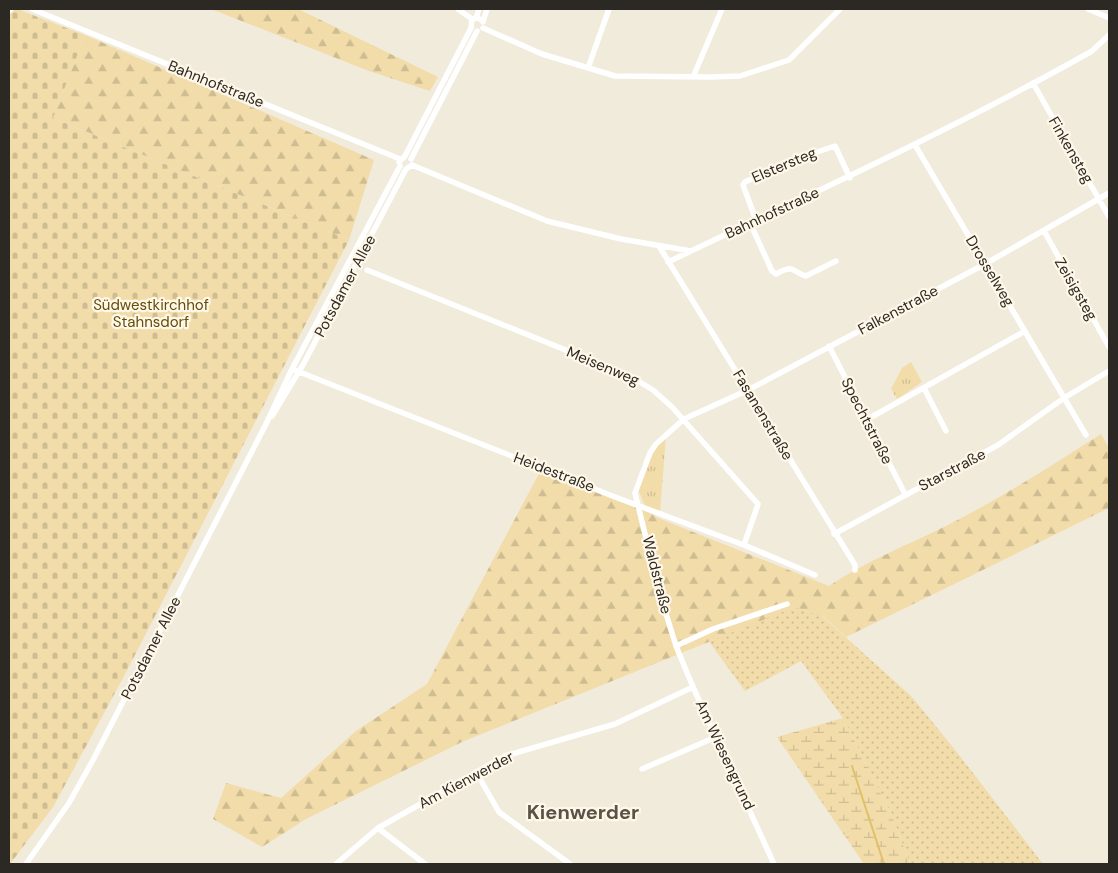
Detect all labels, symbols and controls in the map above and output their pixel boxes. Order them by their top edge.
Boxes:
street label: Bahnhofstraße [165,56,267,112]
street label: Finkensteg [1044,113,1098,187]
street label: Elstersteg [749,142,819,188]
street label: Bahnhofstraße [722,182,822,244]
street label: Potsdamer Allee [310,231,380,341]
street label: Drosselweg [961,232,1019,310]
street label: Zeisigsteg [1050,254,1102,324]
street label: Falkenstraße [854,280,942,340]
park label: Südwestkirchhof Stahnsdorf [93,295,209,332]
street label: Meisenweg [563,342,643,390]
street label: Fasanenstraße [728,366,798,464]
street label: Spechtstraße [837,374,897,468]
street label: Starstraße [915,444,989,496]
street label: Heidestraße [511,447,597,497]
street label: Waldstraße [638,534,676,616]
street label: Potsdamer Allee [116,593,186,703]
street label: Am Wiesengrund [691,697,759,813]
street label: Am Kienwerder [415,746,518,814]
district label: Kienwerder [527,799,639,825]

